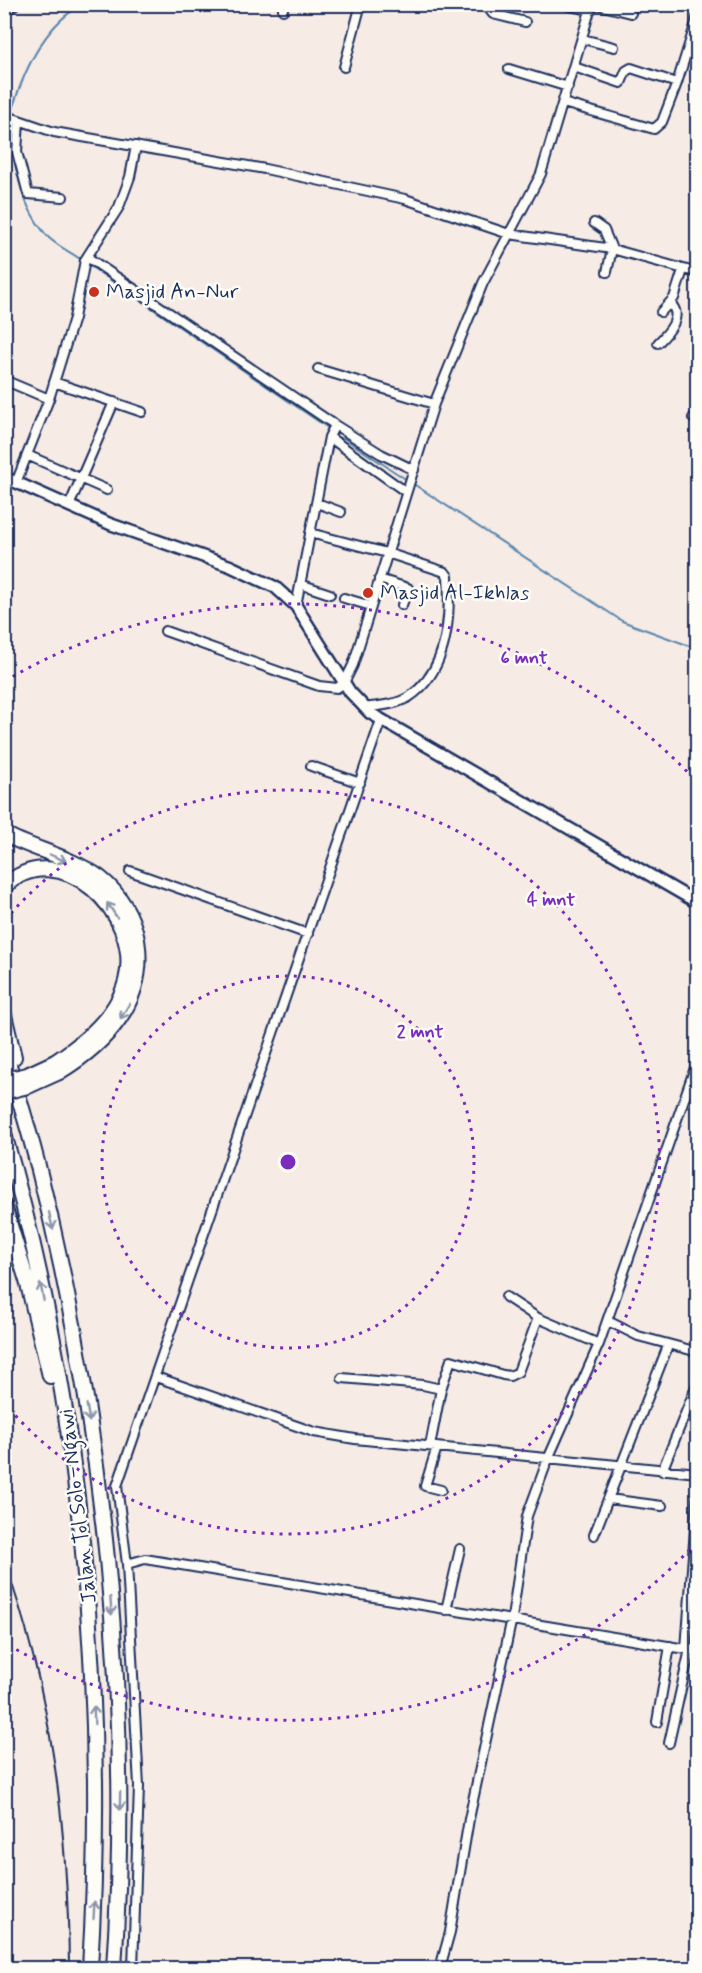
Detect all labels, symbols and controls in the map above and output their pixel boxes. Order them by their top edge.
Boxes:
place label: Masjid An-Nur [106,278,239,306]
marker: Masjid An-Nur [87,285,101,299]
place label: Masjid Al-Ikhlas [380,579,529,607]
marker: Masjid Al-Ikhlas [361,586,375,600]
text: 6 mnt [501,646,548,670]
one-way arrow [48,853,67,864]
text: 4 mnt [527,888,576,912]
one-way arrow [106,901,119,918]
one-way arrow [118,1002,130,1019]
text: 2 mnt [397,1020,444,1044]
centre of rings [278,1152,298,1172]
one-way arrow [46,1211,58,1230]
one-way arrow [36,1283,48,1302]
one-way arrow [83,1402,94,1422]
street label: Jalan Tol Solo–Ngawi [52,1407,106,1605]
one-way arrow [106,1596,117,1616]
one-way arrow [89,1706,100,1726]
one-way arrow [114,1790,126,1810]
one-way arrow [88,1901,99,1921]

